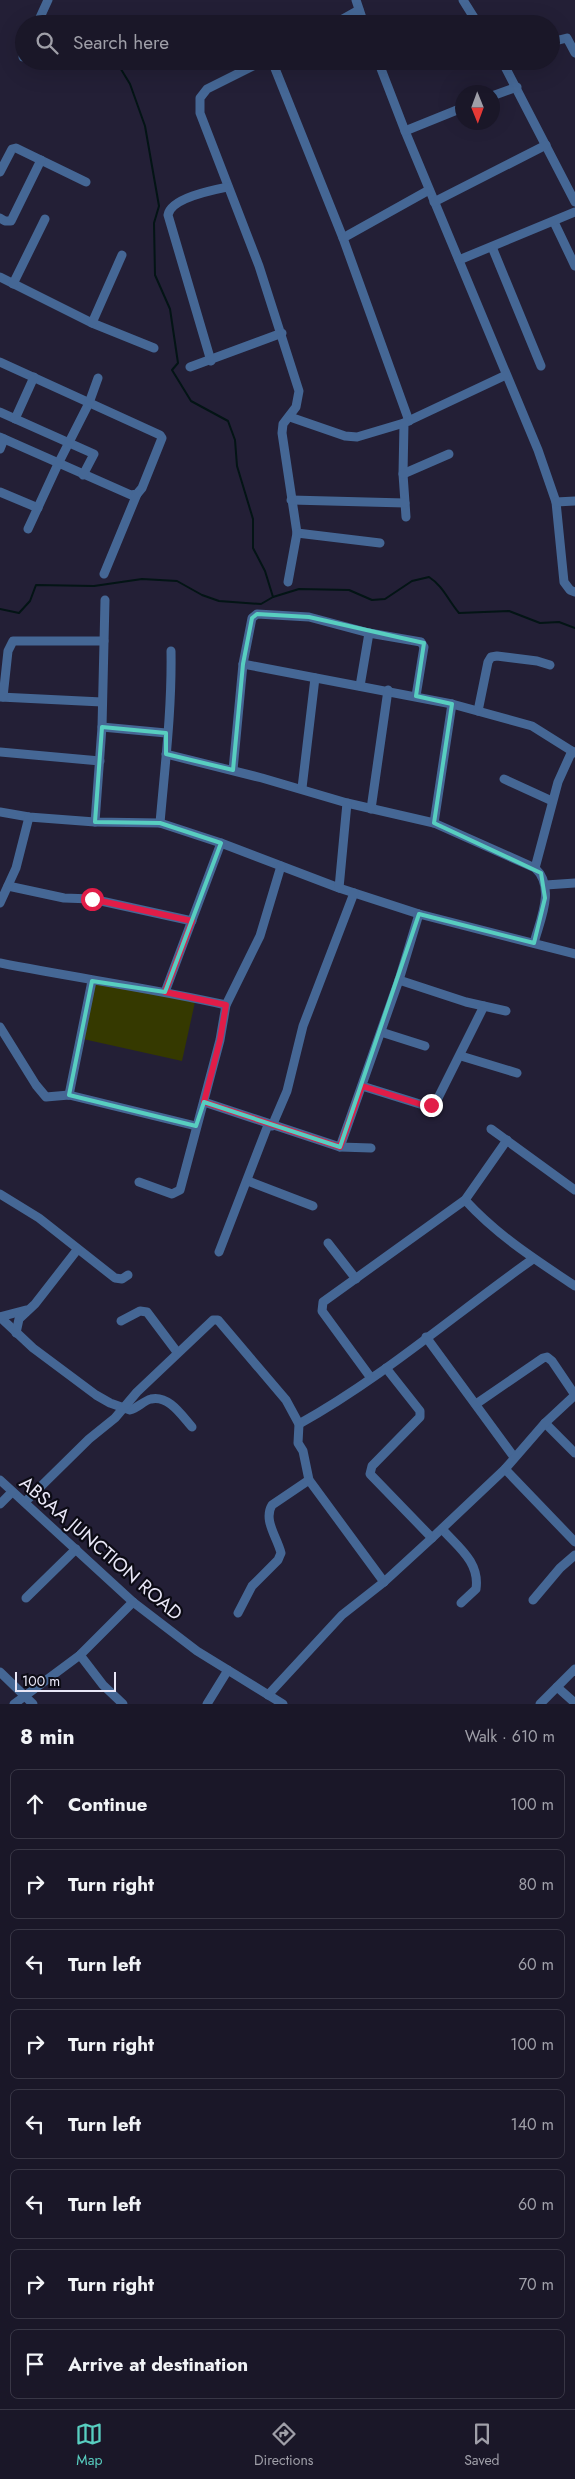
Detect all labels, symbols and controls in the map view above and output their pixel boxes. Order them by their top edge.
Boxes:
search box [15,15,560,70]
icon: search [33,29,61,57]
text: Search here [73,29,169,56]
north arrow [455,85,500,130]
route start [81,888,104,911]
route end [420,1094,443,1117]
street label: ABSAA JUNCTION ROAD [14,1470,188,1626]
scale bar [15,1669,116,1692]
text: 100 m [22,1671,60,1691]
text: 8 min [20,1722,75,1752]
text: Walk · 610 m [465,1725,555,1748]
icon: ahead [21,1790,49,1818]
text: Continue [68,1791,147,1818]
text: 100 m [510,1793,554,1816]
icon: right [21,1870,49,1898]
text: Turn right [68,1871,154,1898]
text: 80 m [518,1873,554,1896]
icon: left [21,1950,49,1978]
text: Turn left [68,1951,141,1978]
text: 60 m [518,1953,554,1976]
icon: right [21,2030,49,2058]
text: Turn right [68,2031,154,2058]
text: 100 m [510,2033,554,2056]
icon: left [21,2110,49,2138]
text: Turn left [68,2111,141,2138]
text: 140 m [511,2113,554,2136]
icon: left [21,2190,49,2218]
text: Turn left [68,2191,141,2218]
text: 60 m [518,2193,554,2216]
icon: right [21,2270,49,2298]
text: Turn right [68,2271,154,2298]
text: 70 m [519,2273,554,2296]
icon: arrive [21,2350,49,2378]
text: Arrive at destination [68,2351,248,2378]
tab: Map [75,2420,103,2470]
tab: Directions [254,2420,313,2470]
tab: Saved [464,2420,500,2470]

